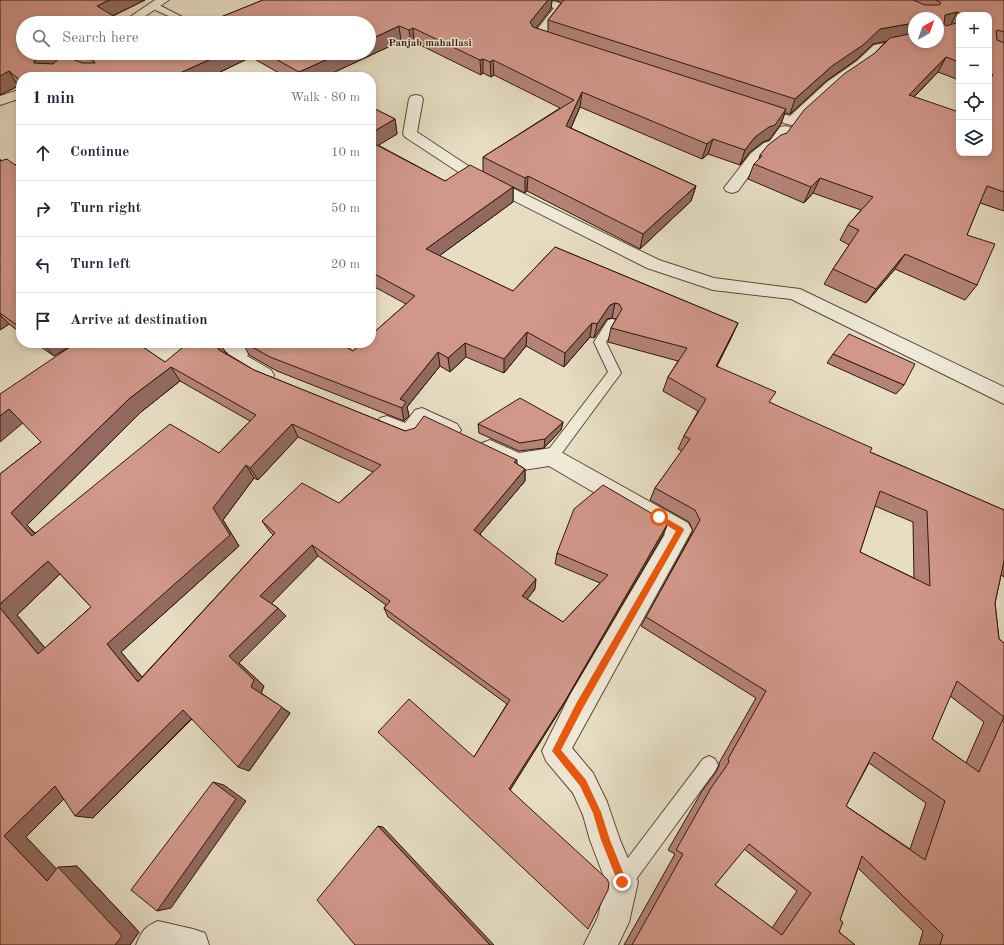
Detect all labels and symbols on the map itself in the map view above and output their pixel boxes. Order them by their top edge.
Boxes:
north arrow [908,12,944,48]
district label: Panjab mahallasi [388,38,472,49]
route start [650,508,668,526]
route end [613,873,631,891]

